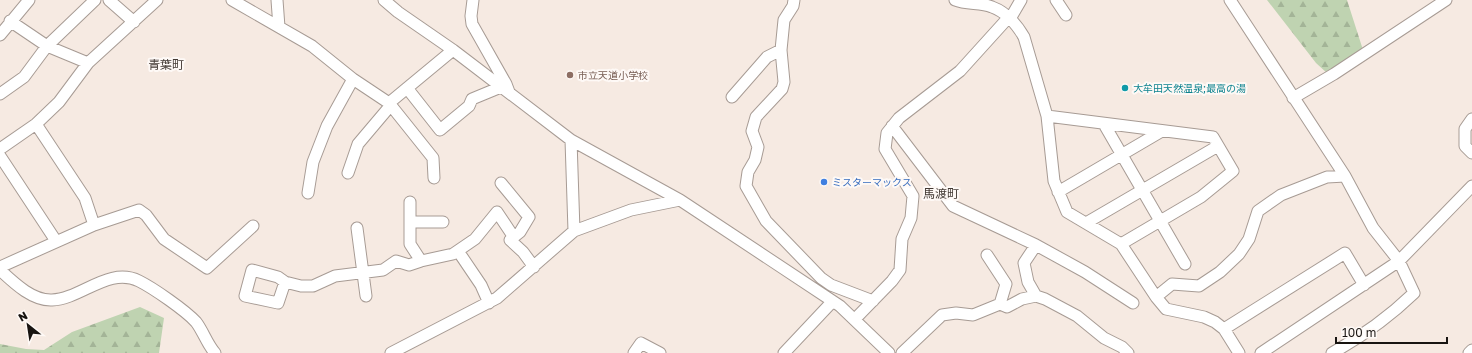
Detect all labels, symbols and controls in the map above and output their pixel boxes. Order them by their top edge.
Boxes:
district label: 青葉町 [148,57,184,72]
place label: 市立天道小学校 [578,69,648,81]
marker: 市立天道小学校 [565,70,575,80]
place label: 大牟田天然温泉;最高の湯 [1133,82,1246,94]
marker: 大牟田天然温泉;最高の湯 [1120,83,1130,93]
place label: ミスターマックス [832,176,912,188]
marker: ミスターマックス [819,177,829,187]
district label: 馬渡町 [923,186,959,201]
north arrow [8,305,48,345]
text: N [16,308,30,324]
scale bar [1336,319,1447,345]
text: 100 m [1342,325,1376,340]

